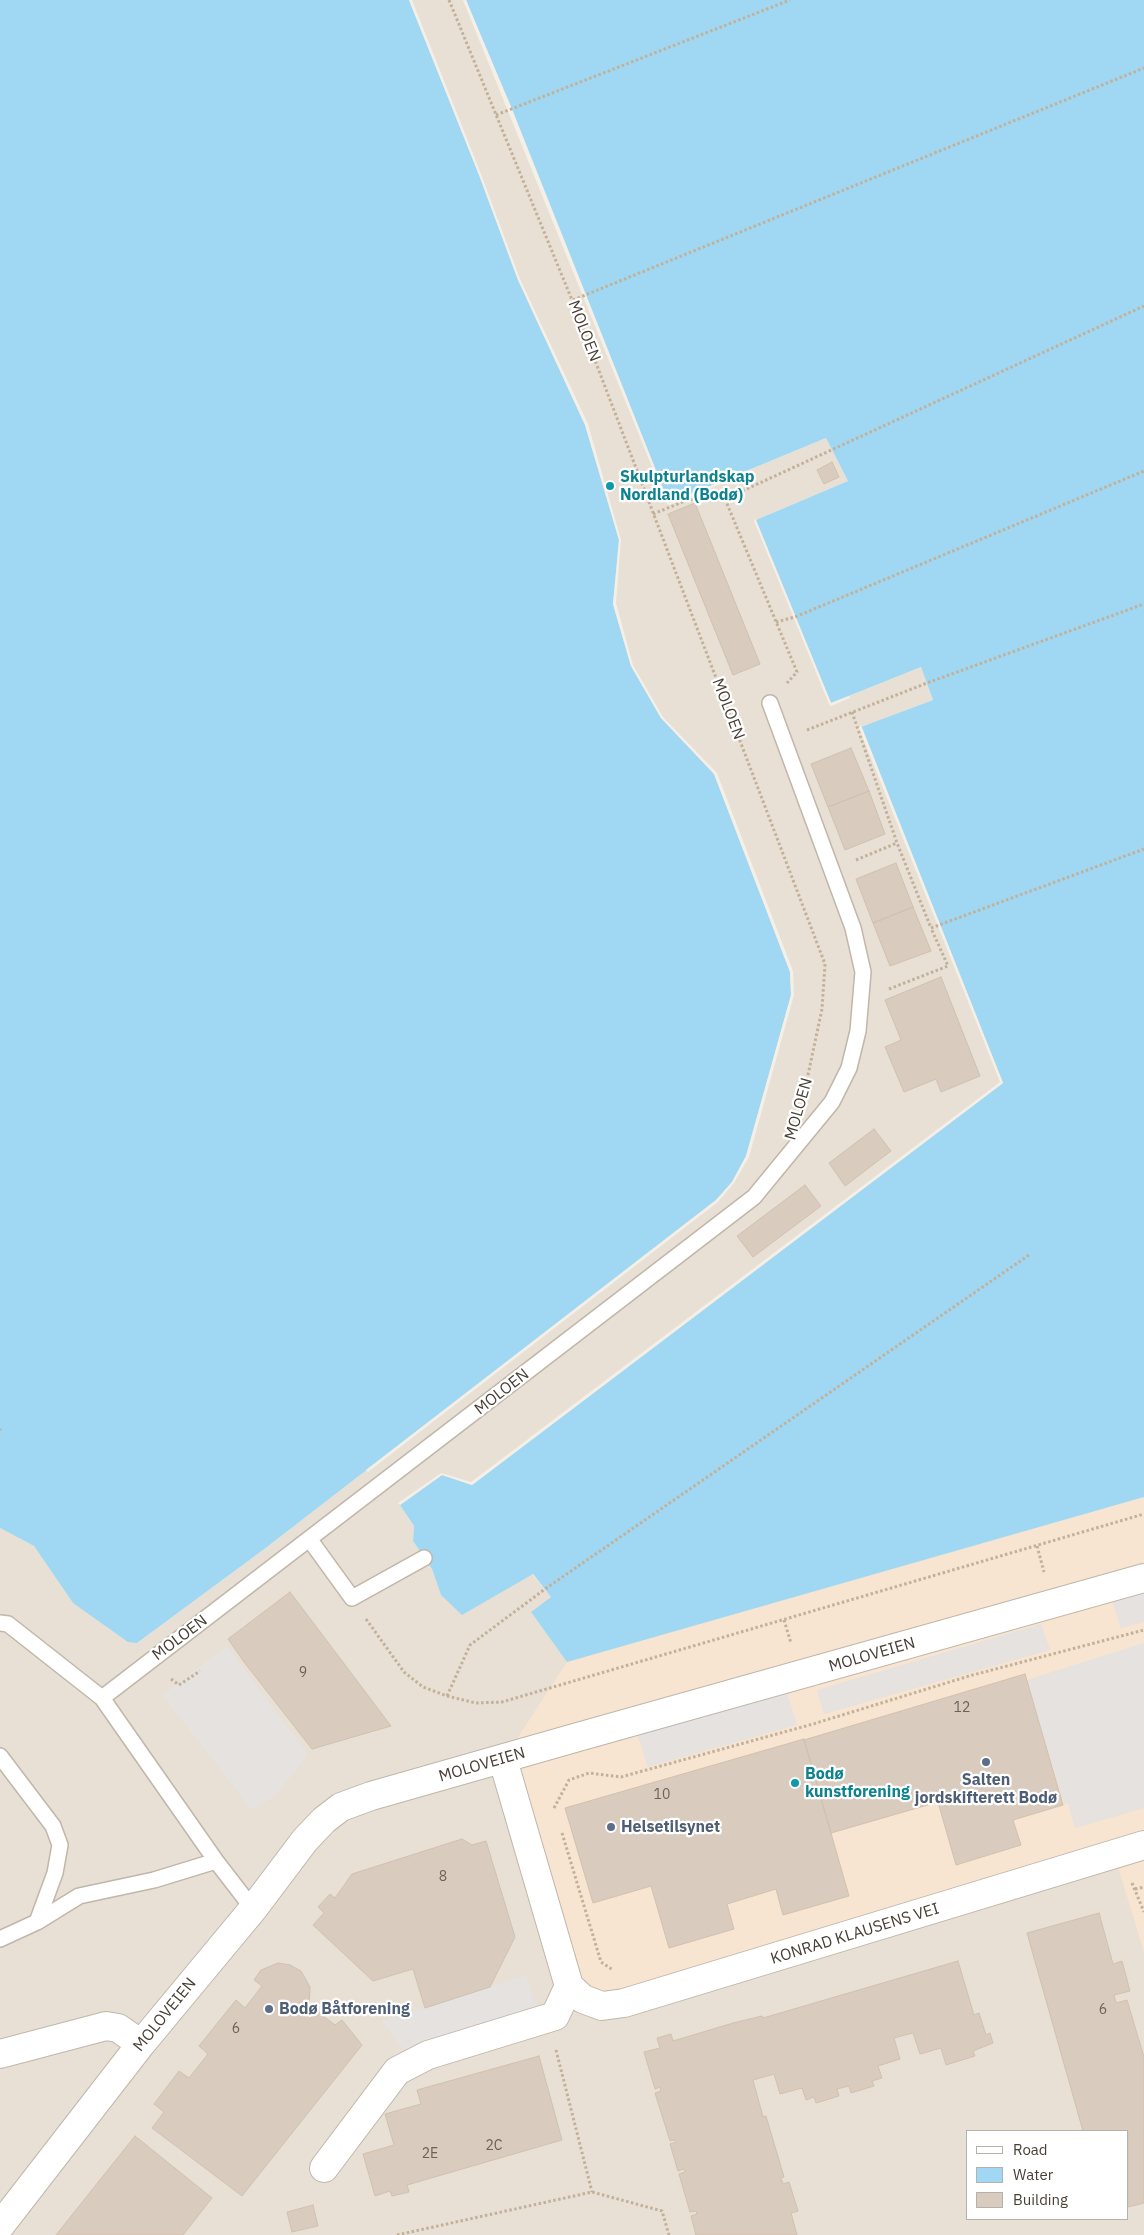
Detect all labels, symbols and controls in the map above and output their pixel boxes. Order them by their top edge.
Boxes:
street label: MOLOEN [564,298,604,364]
place label: Skulpturlandskap Nordland (Bodø) [620,467,755,505]
marker: Skulpturlandskap Nordland (Bodø) [604,480,616,492]
street label: MOLOEN [708,676,748,742]
street label: MOLOEN [781,1076,817,1142]
street label: MOLOEN [471,1365,533,1419]
street label: MOLOEN [149,1611,211,1665]
street label: MOLOVEIEN [827,1633,917,1677]
house number: 9 [299,1665,307,1681]
house number: 12 [954,1700,970,1716]
street label: MOLOVEIEN [437,1743,527,1787]
marker: Salten jordskifterett Bodø [980,1756,992,1768]
place label: Bodø kunstforening [805,1764,910,1802]
place label: Salten jordskifterett Bodø [915,1770,1057,1808]
marker: Bodø kunstforening [789,1777,801,1789]
house number: 10 [654,1787,670,1803]
place label: Helsetilsynet [621,1817,720,1837]
marker: Helsetilsynet [605,1821,617,1833]
house number: 8 [439,1869,447,1885]
street label: KONRAD KLAUSENS VEI [768,1899,942,1969]
street label: MOLOVEIEN [130,1974,200,2056]
place label: Bodø Båtforening [279,1999,410,2019]
house number: 6 [1099,2002,1107,2018]
marker: Bodø Båtforening [263,2003,275,2015]
house number: 6 [232,2021,240,2037]
legend [966,2130,1129,2220]
house number: 2C [485,2138,503,2154]
text: Road [1013,2140,1048,2159]
house number: 2E [422,2146,438,2162]
text: Water [1013,2165,1053,2184]
text: Building [1013,2190,1068,2209]

